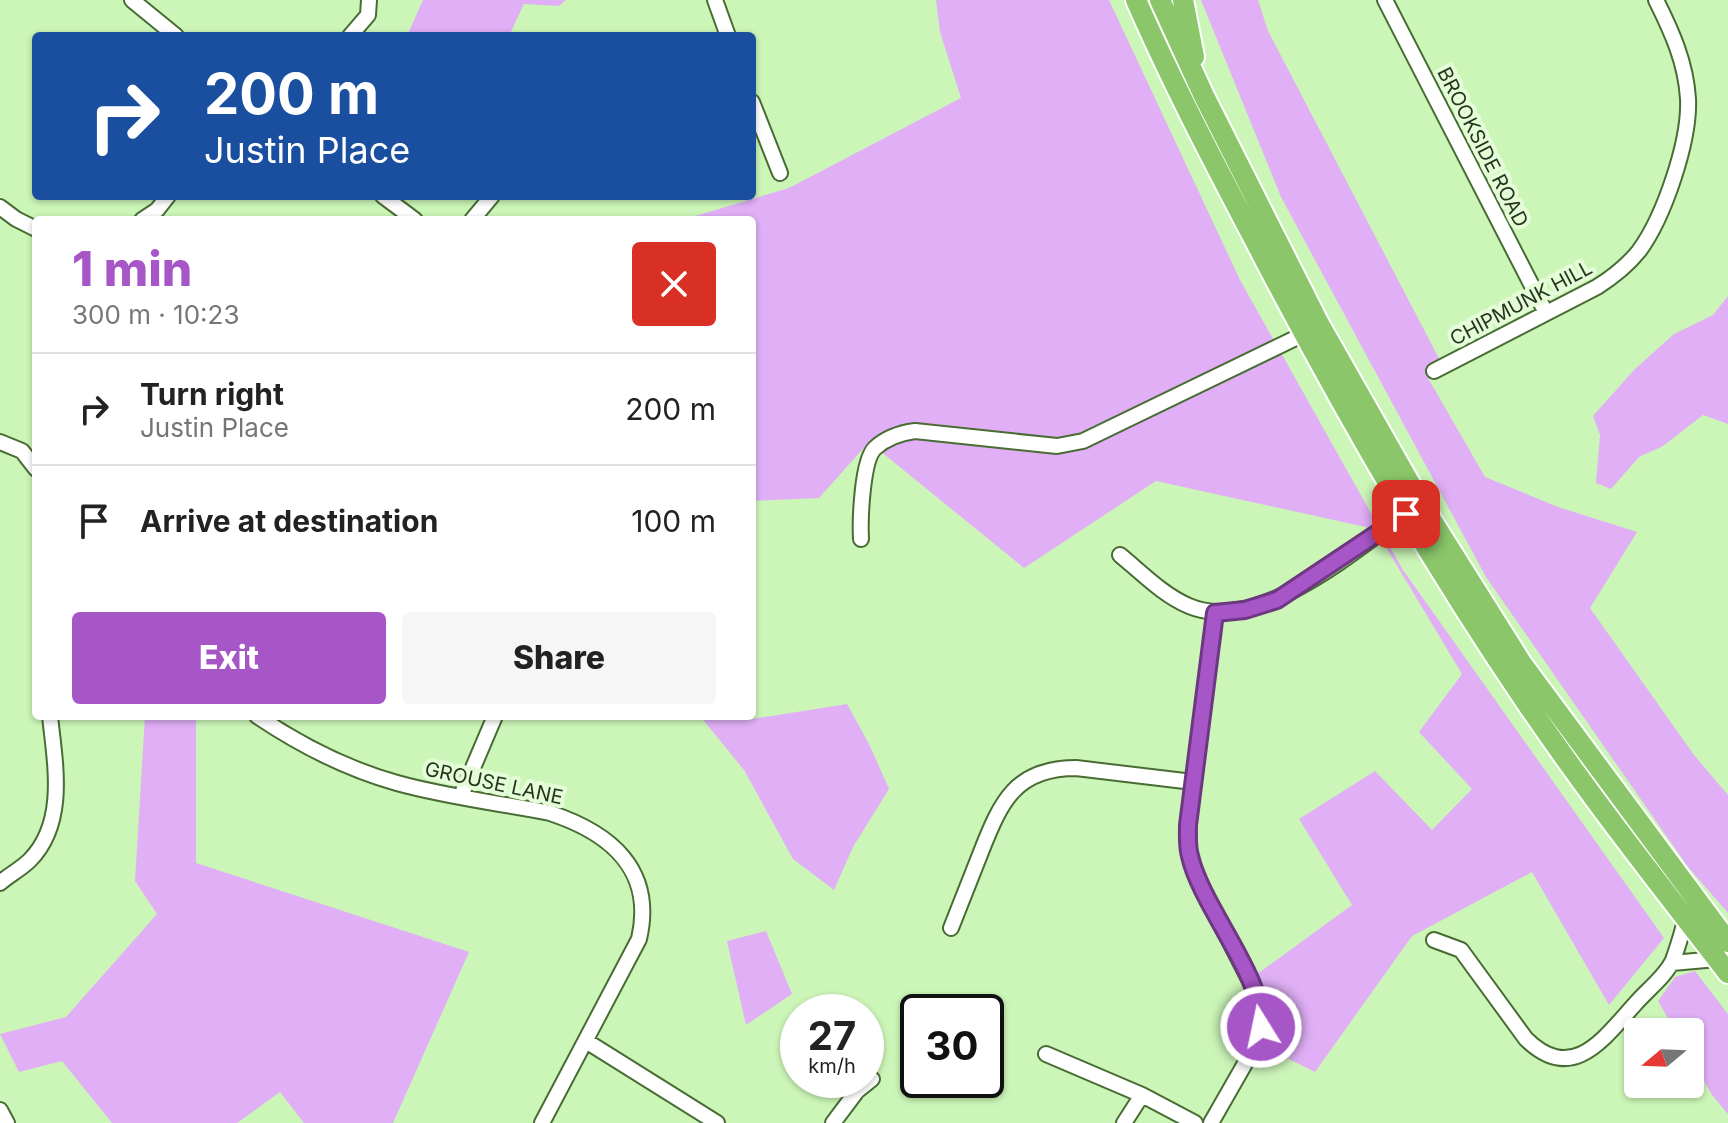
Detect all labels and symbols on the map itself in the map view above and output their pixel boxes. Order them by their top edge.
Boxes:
street label: BROOKSIDE ROAD [1432,63,1534,231]
street label: CHIPMUNK HILL [1446,255,1596,351]
pin [1372,480,1440,548]
street label: GROUSE LANE [423,757,565,809]
position arrow [1219,985,1303,1069]
speed limit sign: 30 [900,994,1004,1098]
north arrow [1624,1018,1704,1098]

